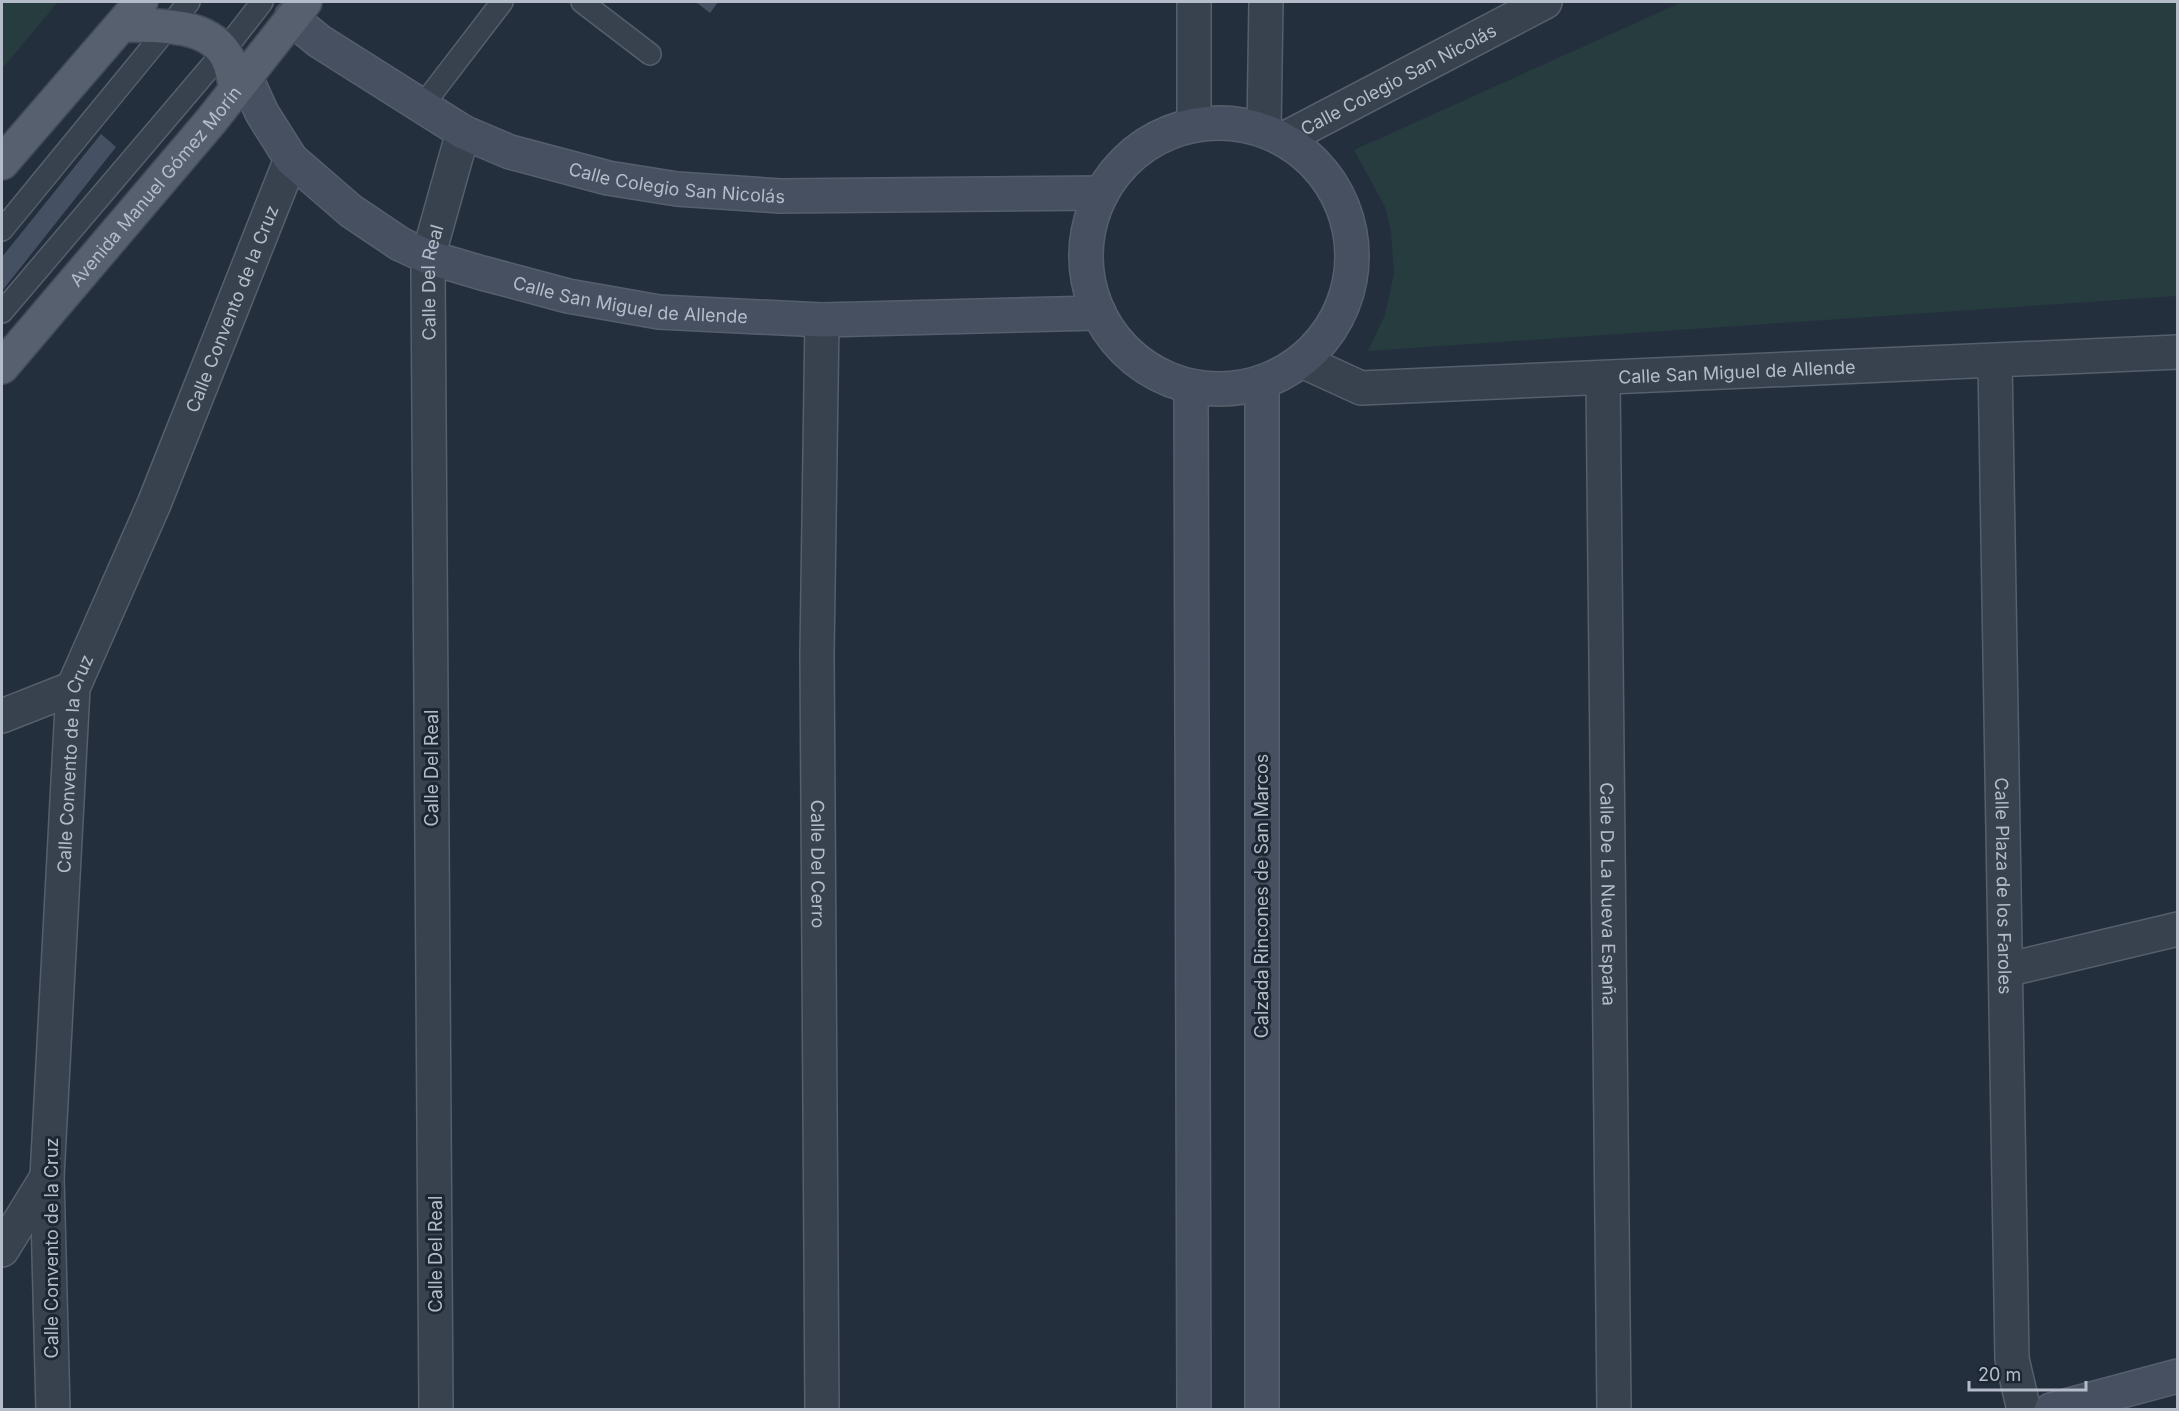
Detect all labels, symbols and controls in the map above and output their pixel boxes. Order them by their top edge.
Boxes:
street label: Calle Colegio San Nicolás [1297,19,1500,139]
street label: Avenida Manuel Gómez Morín [65,82,245,290]
street label: Calle Colegio San Nicolás [567,158,785,207]
street label: Calle Convento de la Cruz [181,202,282,415]
street label: Calle Del Real [417,222,447,341]
street label: Calle San Miguel de Allende [511,271,748,327]
street label: Calle San Miguel de Allende [1618,356,1856,387]
street label: Calle Convento de la Cruz [53,651,97,874]
street label: Calle Del Real [421,710,442,826]
street label: Calzada Rincones de San Marcos [1251,754,1272,1038]
street label: Calle Plaza de los Faroles [1992,777,2016,995]
street label: Calle De La Nueva España [1597,782,1620,1006]
street label: Calle Del Cerro [807,800,829,928]
street label: Calle Convento de la Cruz [41,1138,62,1358]
street label: Calle Del Real [425,1196,446,1312]
scale bar [1969,1354,2086,1392]
text: 20 m [1978,1364,2021,1385]

